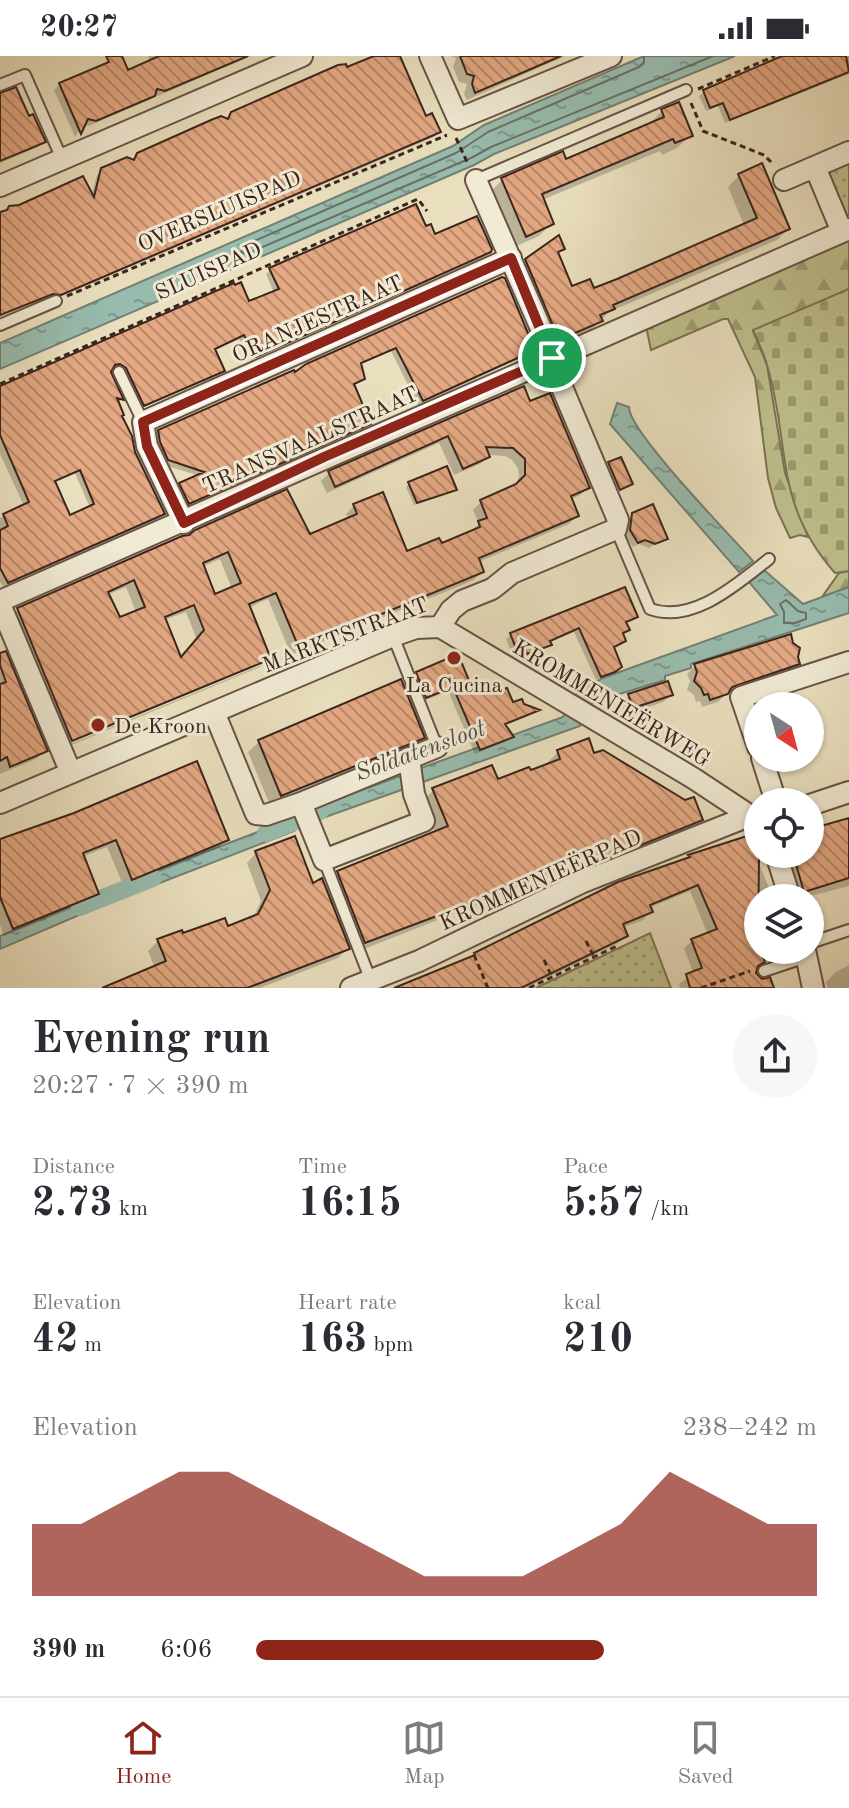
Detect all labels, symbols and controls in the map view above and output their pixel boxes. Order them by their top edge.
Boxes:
text: 20:27 [40,13,118,43]
street label: OVERSLUISPAD [135,167,305,256]
street label: SLUISPAD [152,239,265,305]
street label: ORANJESTRAAT [229,272,407,367]
pin [518,324,586,392]
icon: arrive [530,336,574,380]
street label: TRANSVAALSTRAAT [200,383,422,498]
street label: MARKTSTRAAT [260,594,432,678]
street label: KROMMENIEËRWEG [508,633,715,771]
marker: La Cucina [445,649,463,667]
place label: La Cucina [406,675,502,697]
north arrow [744,692,824,772]
map controls [744,692,824,964]
marker: De Kroon [89,716,107,734]
place label: De Kroon [114,716,207,738]
water label: Soldatensloot [352,717,489,787]
button: locate [744,788,824,868]
street label: KROMMENIEËRPAD [435,824,645,935]
button: layers [744,884,824,964]
button: share [733,1014,817,1098]
text: Evening run [32,1018,270,1062]
text: 20:27 · 7 × 390 m [32,1073,249,1099]
text: Distance [32,1156,115,1178]
text: Time [298,1156,347,1178]
text: Pace [563,1156,608,1178]
text: 2.73 [32,1185,113,1225]
text: 16:15 [298,1185,402,1225]
text: 5:57 [563,1185,644,1225]
text: km [113,1198,148,1220]
text: /km [644,1198,689,1220]
text: Elevation [32,1292,122,1314]
text: Heart rate [298,1292,397,1314]
text: kcal [563,1292,601,1314]
text: 42 [32,1321,78,1361]
text: 163 [298,1321,367,1361]
text: 210 [563,1321,633,1361]
text: m [78,1334,102,1356]
text: bpm [367,1334,414,1356]
text: Elevation [32,1415,138,1441]
text: 238–242 m [682,1415,817,1441]
text: 390 m [32,1637,105,1663]
text: 6:06 [160,1637,213,1663]
tab: Home [116,1716,171,1791]
tab: Map [402,1716,446,1791]
tab: Saved [677,1716,733,1791]

